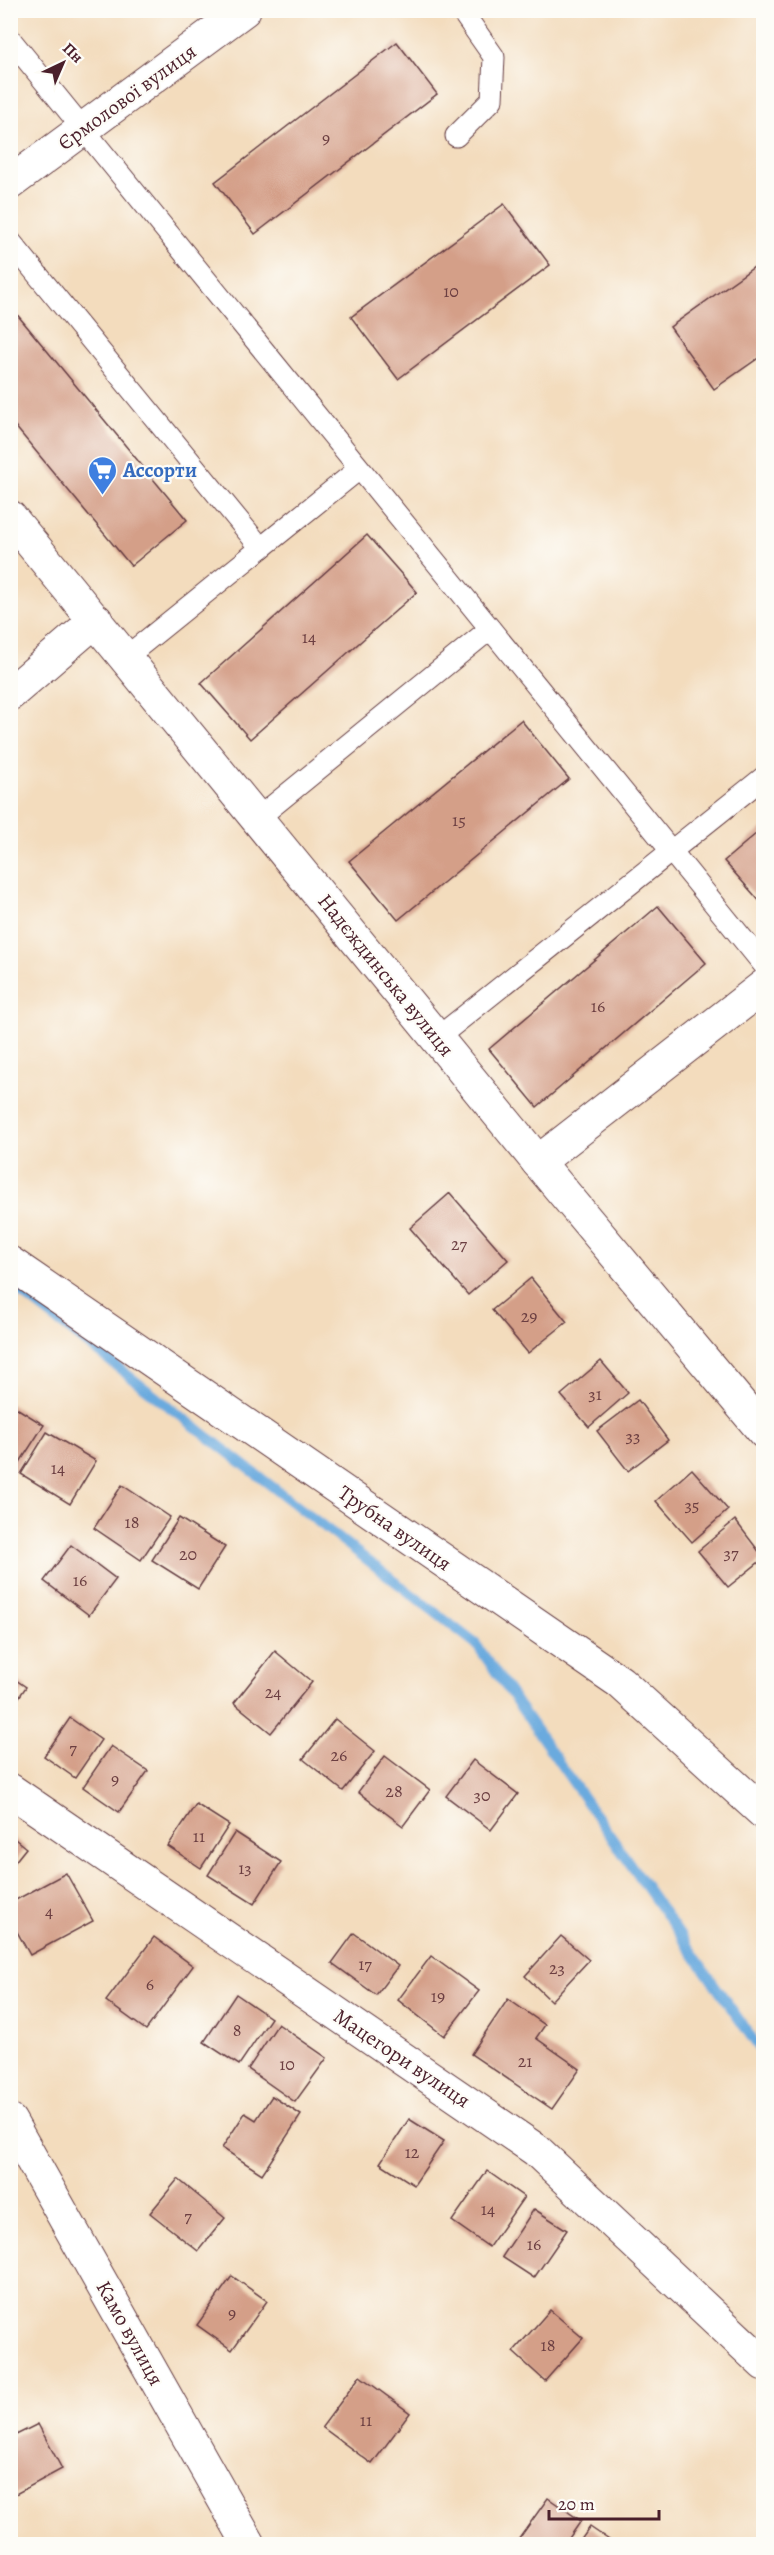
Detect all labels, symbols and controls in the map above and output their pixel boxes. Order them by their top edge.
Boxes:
north arrow [33,33,93,93]
street label: Єрмолової вулиця [52,37,202,157]
text: Пн [58,38,88,68]
house number: 9 [322,126,330,150]
house number: 10 [443,279,459,303]
supermarket icon: Ассорти [86,454,118,496]
place label: Ассорти [122,456,197,484]
house number: 14 [302,625,316,649]
house number: 15 [452,808,466,832]
street label: Надєждинська вулиця [312,888,460,1062]
house number: 16 [591,994,605,1018]
house number: 27 [451,1232,467,1256]
house number: 29 [521,1304,537,1328]
house number: 31 [588,1382,602,1406]
house number: 33 [626,1424,640,1448]
house number: 14 [51,1456,65,1480]
street label: Трубна вулиця [333,1479,457,1577]
house number: 35 [684,1493,700,1517]
house number: 18 [125,1510,139,1534]
house number: 37 [723,1541,739,1565]
house number: 20 [179,1542,197,1566]
house number: 16 [73,1568,87,1592]
house number: 24 [265,1680,281,1704]
house number: 7 [69,1736,77,1760]
house number: 26 [331,1743,347,1767]
house number: 9 [111,1767,119,1791]
house number: 28 [385,1779,403,1803]
house number: 30 [473,1783,491,1807]
house number: 11 [193,1824,205,1848]
house number: 13 [238,1856,252,1880]
house number: 4 [45,1899,53,1923]
house number: 17 [358,1952,372,1976]
house number: 23 [549,1956,565,1980]
house number: 6 [146,1972,154,1996]
house number: 19 [431,1984,445,2008]
street label: Мацегори вулиця [328,2002,476,2114]
house number: 8 [233,2018,241,2042]
house number: 21 [518,2049,532,2073]
house number: 10 [279,2052,295,2076]
house number: 12 [405,2140,420,2164]
house number: 14 [481,2197,495,2221]
house number: 7 [184,2204,192,2228]
house number: 16 [527,2232,541,2256]
street label: Камо вулиця [90,2276,170,2390]
house number: 9 [228,2301,236,2325]
house number: 18 [541,2333,555,2357]
house number: 11 [360,2408,372,2432]
scale bar [549,2483,658,2521]
text: 20 m [558,2492,595,2516]

